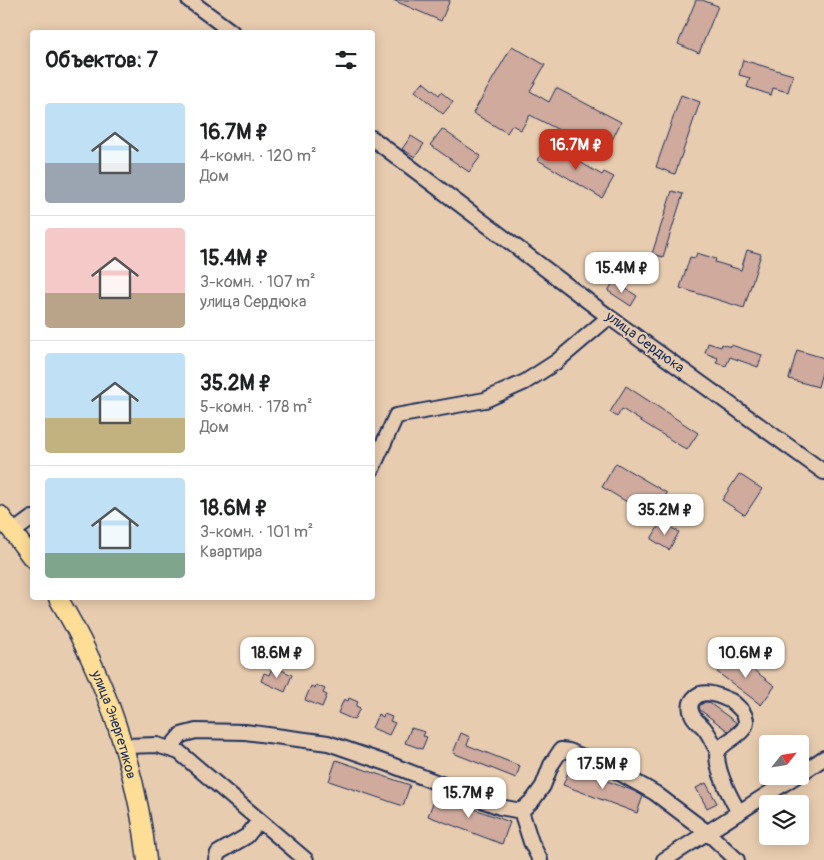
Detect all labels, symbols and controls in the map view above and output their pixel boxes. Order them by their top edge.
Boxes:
icon: filters [332,46,360,74]
text: Объектов: 7 [45,47,158,74]
text: 16.7M ₽ [200,119,268,146]
icon: home [85,123,145,183]
pin: 16.7M ₽ [530,128,622,171]
text: 16.7M ₽ [550,135,602,155]
text: 4-комн. · 120 m² [200,146,316,166]
text: Дом [200,166,229,186]
text: 15.4M ₽ [200,245,269,272]
icon: home [85,248,145,308]
pin: 15.4M ₽ [576,252,668,294]
text: 15.4M ₽ [596,258,648,278]
text: 3-комн. · 107 m² [200,272,316,292]
text: улица Сердюка [200,292,306,312]
street label: улица Сердюка [602,307,688,376]
text: 35.2M ₽ [200,370,272,397]
icon: home [85,373,145,433]
text: 5-комн. · 178 m² [200,397,312,417]
text: Дом [200,417,229,437]
pin: 35.2M ₽ [619,494,711,536]
text: 18.6M ₽ [200,495,268,522]
icon: home [85,498,145,558]
text: 35.2M ₽ [638,500,692,520]
text: 3-комн. · 101 m² [200,522,313,542]
text: Квартира [200,542,262,562]
pin: 18.6M ₽ [231,636,323,679]
pin: 10.6M ₽ [700,636,792,679]
text: 18.6M ₽ [251,643,303,663]
text: 10.6M ₽ [719,643,773,663]
street label: улица Энергетиков [88,667,141,781]
north arrow [759,735,809,785]
map controls [759,735,809,845]
pin: 17.5M ₽ [557,748,649,790]
text: 17.5M ₽ [577,754,629,774]
pin: 15.7M ₽ [423,776,515,819]
text: 15.7M ₽ [443,783,495,803]
button: layers [759,795,809,845]

